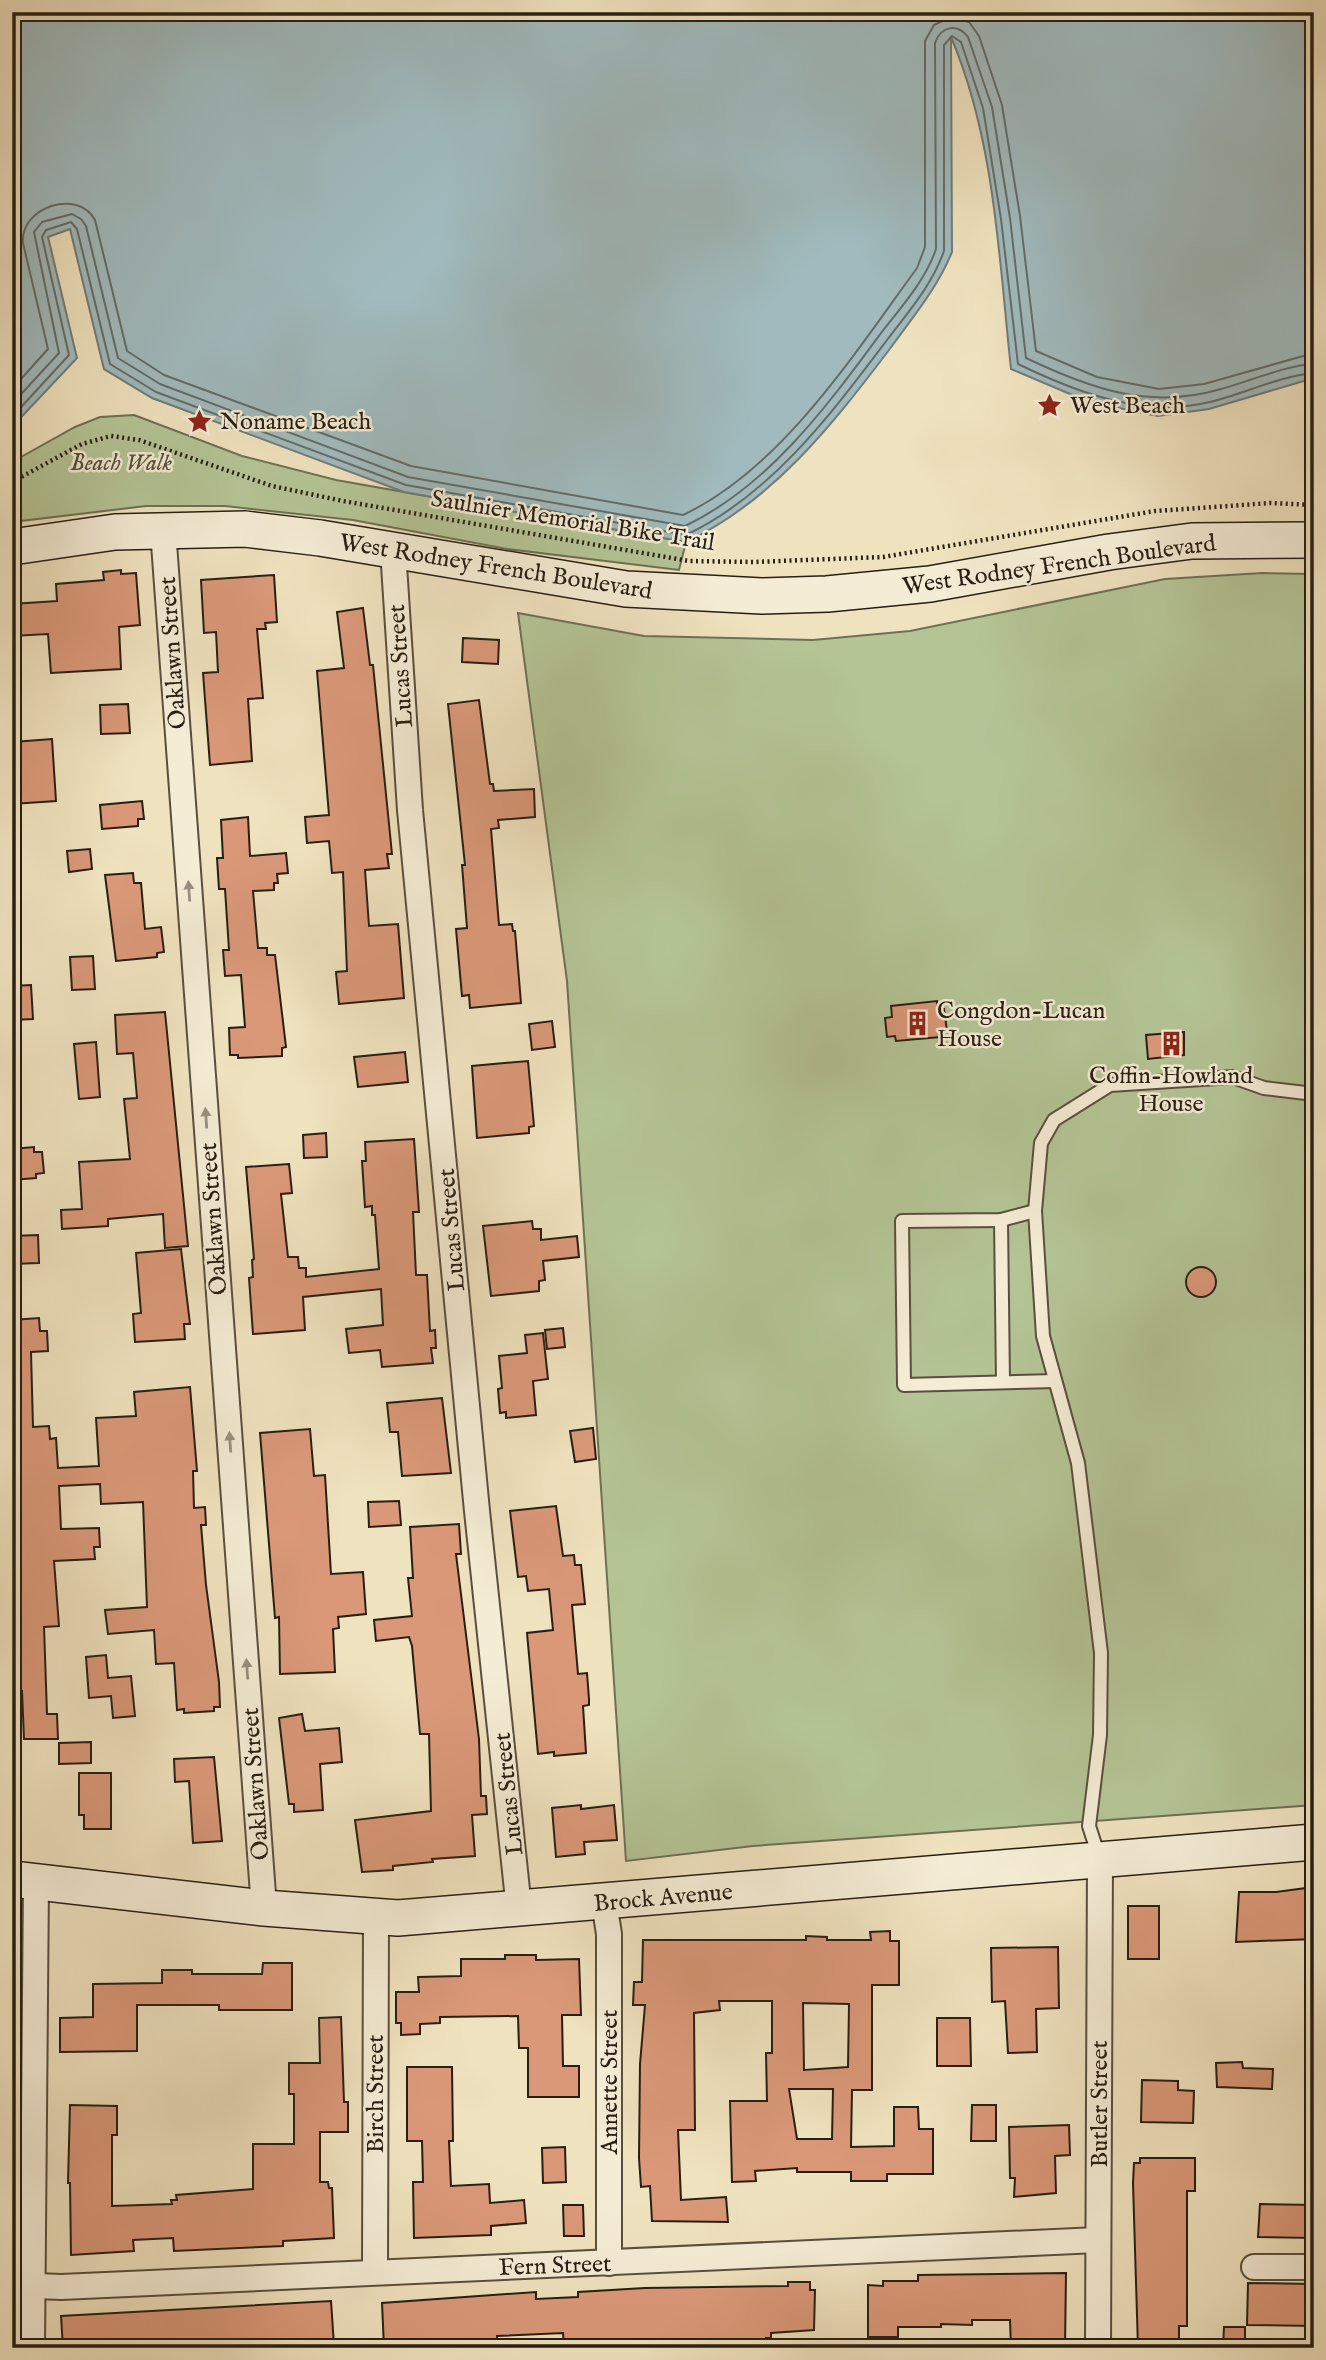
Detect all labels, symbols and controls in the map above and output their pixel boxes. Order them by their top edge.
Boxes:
place icon: West Beach [1036,391,1064,419]
place label: West Beach [1070,391,1185,422]
place icon: Noname Beach [186,407,214,435]
place label: Noname Beach [220,407,371,438]
park label: Beach Walk [70,448,172,479]
street label: Saulnier Memorial Bike Trail [429,484,717,559]
street label: West Rodney French Boulevard [337,527,655,608]
street label: West Rodney French Boulevard [900,528,1218,603]
street label: Oaklawn Street [153,575,194,730]
street label: Lucas Street [382,603,421,729]
one-way arrow [183,879,194,901]
place label: Congdon-Lucan House [937,996,1105,1055]
building icon: Congdon-Lucan House [903,1010,931,1038]
building icon: Coffin-Howland House [1157,1030,1185,1058]
place label: Coffin-Howland House [1089,1061,1253,1120]
one-way arrow [200,1106,211,1128]
street label: Oaklawn Street [194,1141,235,1296]
street label: Lucas Street [432,1167,473,1293]
one-way arrow [224,1431,235,1453]
one-way arrow [241,1658,252,1680]
street label: Oaklawn Street [236,1706,277,1861]
street label: Lucas Street [488,1731,531,1857]
street label: Brock Avenue [592,1877,734,1920]
street label: Annette Street [595,2009,626,2156]
street label: Birch Street [361,2034,392,2154]
street label: Butler Street [1085,2040,1116,2168]
street label: Fern Street [498,2249,612,2284]

